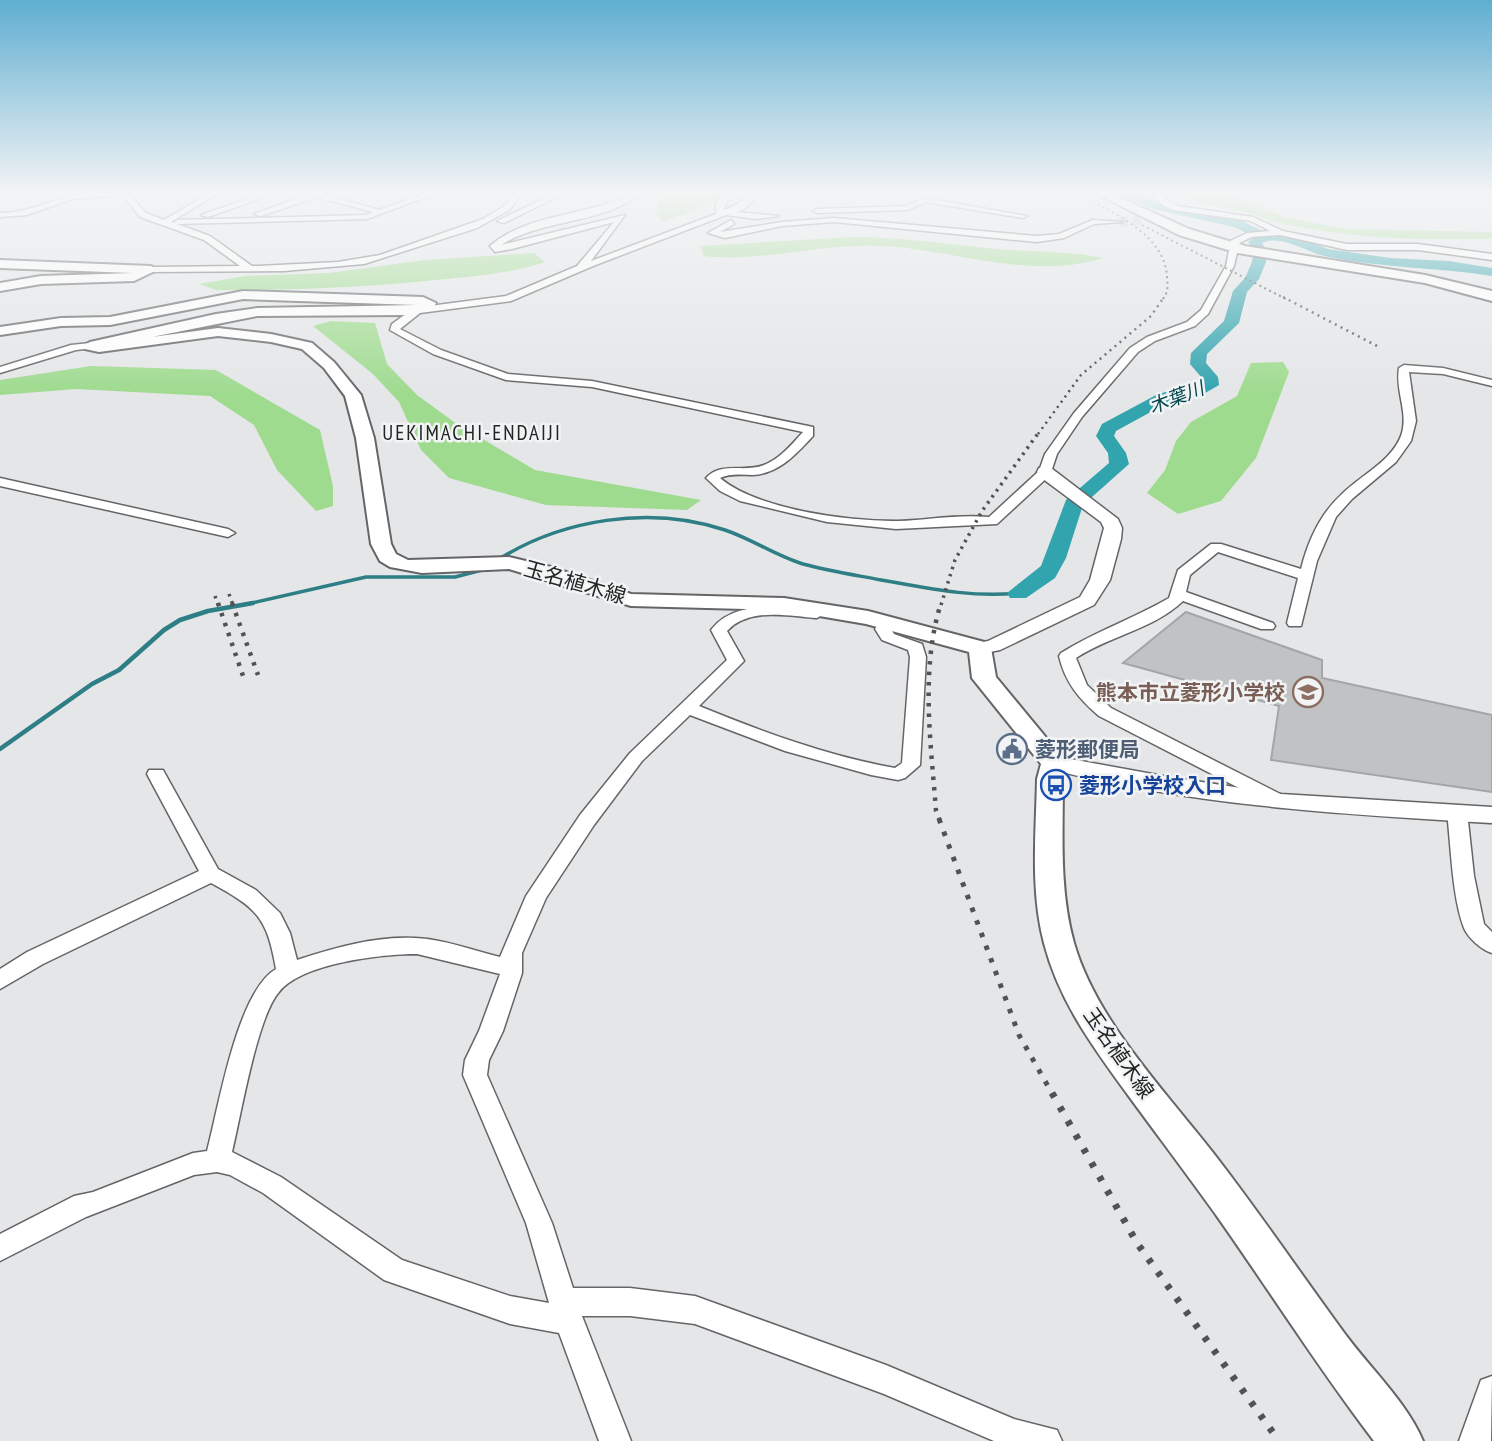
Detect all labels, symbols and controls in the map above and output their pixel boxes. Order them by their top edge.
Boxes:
water label: 木葉川 [1145,375,1209,418]
district label: UEKIMACHI-ENDAIJI [382,419,562,446]
street label: 玉名植木線 [521,555,629,609]
school or university icon: 熊本市立菱形小学校 [1291,675,1325,709]
place label: 熊本市立菱形小学校 [1096,679,1285,706]
public building icon: 菱形郵便局 [995,732,1029,766]
place label: 菱形郵便局 [1035,736,1140,763]
bus stop icon: 菱形小学校入口 [1039,768,1073,802]
place label: 菱形小学校入口 [1079,772,1226,799]
street label: 玉名植木線 [1078,1002,1160,1104]

